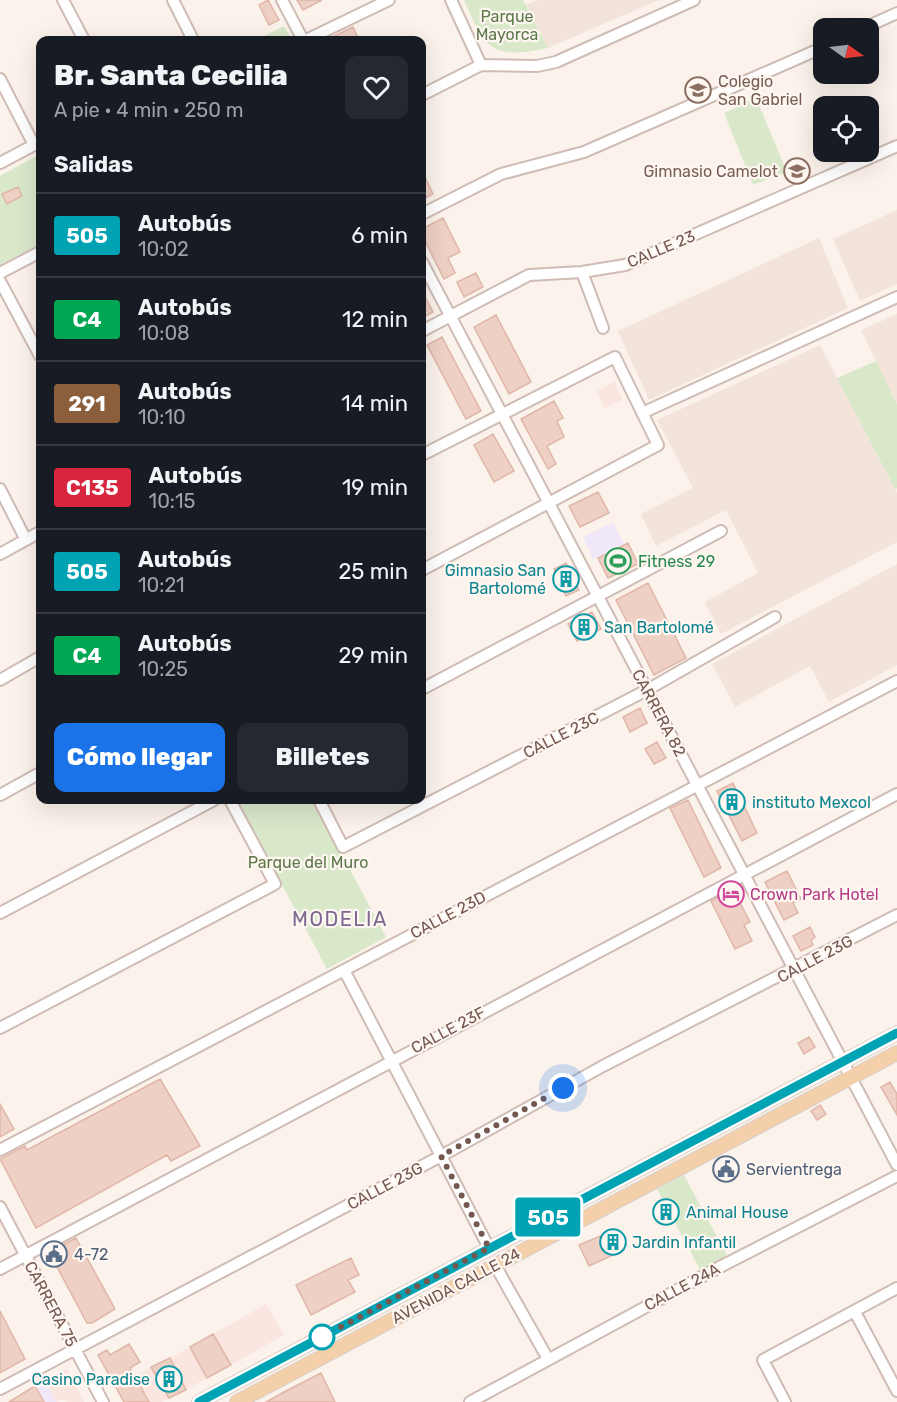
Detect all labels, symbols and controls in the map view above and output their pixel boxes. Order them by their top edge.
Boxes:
park label: Parque Mayorca [476,7,538,44]
north arrow [813,18,879,84]
map controls [813,18,879,162]
button: heart [345,56,408,119]
text: Br. Santa Cecilia [54,59,288,92]
place label: Colegio San Gabriel [718,72,802,109]
school or university icon: Colegio San Gabriel [683,75,713,105]
button: locate [813,96,879,162]
text: A pie · 4 min · 250 m [54,98,244,122]
text: Salidas [54,151,133,178]
school or university icon: Gimnasio Camelot [782,156,812,186]
place label: Gimnasio Camelot [643,162,778,181]
text: Autobús [138,210,232,237]
text: 6 min [351,222,408,249]
text: 505 [66,223,108,248]
street label: CALLE 23 [624,226,698,272]
text: 10:02 [138,237,189,261]
text: Autobús [138,294,232,321]
text: 12 min [342,306,408,333]
text: C4 [72,307,102,332]
text: 10:08 [138,321,190,345]
text: Autobús [138,378,232,405]
text: 14 min [341,390,408,417]
text: 291 [68,391,106,416]
text: 10:10 [138,405,186,429]
text: Autobús [149,462,242,489]
text: 19 min [342,474,408,501]
text: C135 [66,475,119,500]
text: 10:15 [149,489,195,513]
text: Autobús [138,546,232,573]
sports icon: Fitness 29 [603,546,633,576]
place label: Fitness 29 [638,552,715,571]
text: 25 min [338,558,408,585]
text: 505 [66,559,108,584]
place label: Gimnasio San Bartolomé [445,561,546,598]
building icon: Gimnasio San Bartolomé [551,564,581,594]
text: 10:21 [138,573,185,597]
building icon: San Bartolomé [569,612,599,642]
place label: San Bartolomé [604,618,714,637]
text: Autobús [138,630,232,657]
text: 29 min [338,642,408,669]
text: C4 [72,643,102,668]
text: 10:25 [138,657,188,681]
street label: CARRERA 82 [628,666,690,760]
street label: CALLE 23C [520,708,602,762]
button: Cómo llegar [54,723,225,792]
button: Billetes [237,723,408,792]
building icon: instituto Mexcol [717,787,747,817]
place label: instituto Mexcol [752,793,871,812]
park label: Parque del Muro [248,853,368,872]
hotel icon: Crown Park Hotel [716,879,746,909]
place label: Crown Park Hotel [750,885,879,904]
street label: CALLE 23D [407,887,489,943]
district label: MODELIA [292,907,388,931]
street label: CALLE 23G [774,931,856,987]
street label: CALLE 23F [408,1003,488,1057]
your location [548,1073,578,1103]
public building icon: Servientrega [711,1154,741,1184]
street label: CALLE 23G [344,1158,426,1214]
place label: Servientrega [746,1160,842,1179]
building icon: Animal House [651,1197,681,1227]
line badge: 505 [514,1198,582,1236]
place label: Animal House [686,1203,789,1222]
text: 505 [527,1205,569,1230]
building icon: Jardin Infantil [598,1227,628,1257]
place label: Jardin Infantil [632,1233,736,1252]
public building icon: 4-72 [39,1239,69,1269]
street label: AVENIDA CALLE 24 [389,1244,524,1328]
place label: 4-72 [74,1245,108,1264]
street label: CARRERA 75 [20,1258,82,1350]
street label: CALLE 24A [641,1259,723,1315]
unlabelled marker [309,1324,335,1350]
building icon: Casino Paradise [154,1364,184,1394]
place label: Casino Paradise [31,1370,150,1389]

